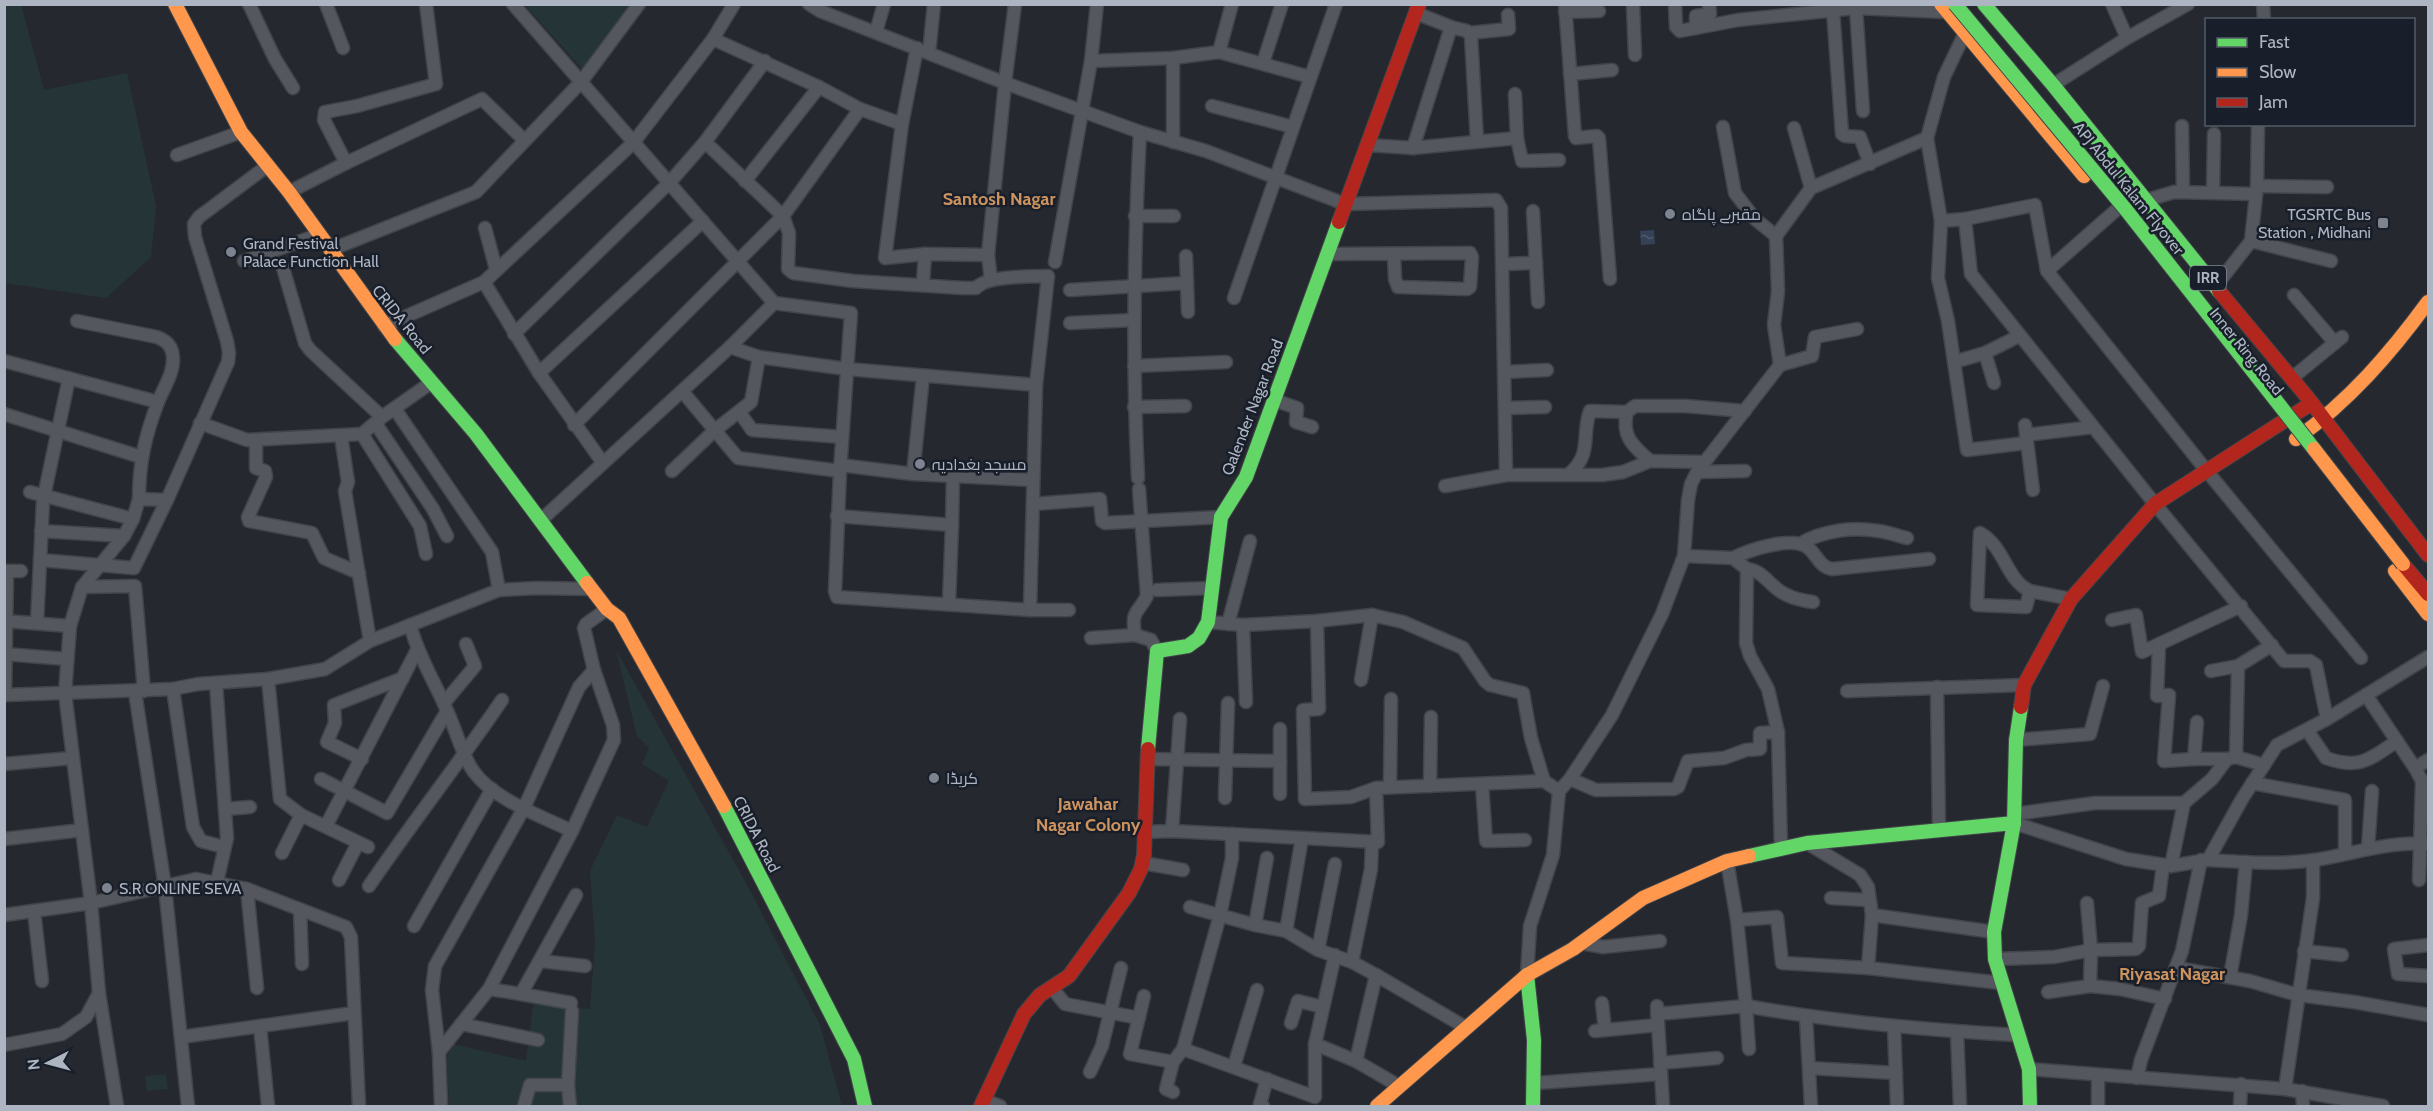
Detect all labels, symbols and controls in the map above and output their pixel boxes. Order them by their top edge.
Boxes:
legend [2205,18,2415,126]
text: Fast [2259,31,2290,53]
text: Slow [2259,61,2296,83]
text: Jam [2258,91,2288,113]
street label: APJ Abdul Kalam Flyover [2069,118,2189,259]
district label: Santosh Nagar [943,188,1055,210]
place label: مقبرے پاگاہ [1682,205,1761,226]
place label: TGSRTC Bus Station , Midhani [2258,205,2371,242]
marker: مقبرے پاگاہ [1663,207,1677,221]
marker: TGSRTC Bus Station , Midhani [2376,216,2390,230]
place label: Grand Festival Palace Function Hall [243,234,379,271]
marker: Grand Festival Palace Function Hall [224,245,238,259]
road number: IRR [2190,266,2226,290]
street label: CRIDA Road [368,281,435,358]
street label: Inner Ring Road [2206,304,2288,399]
street label: Qalender Nagar Road [1218,336,1287,478]
place label: مسجد بغدادیہ [932,455,1026,474]
marker: مسجد بغدادیہ [913,457,927,471]
place label: کریڈا [946,769,978,788]
marker: کریڈا [927,771,941,785]
street label: CRIDA Road [729,793,784,876]
district label: Jawahar Nagar Colony [1036,793,1141,836]
place label: S.R ONLINE SEVA [119,879,242,898]
marker: S.R ONLINE SEVA [100,881,114,895]
district label: Riyasat Nagar [2119,963,2225,985]
north arrow [18,1033,78,1093]
text: N [24,1058,44,1071]

